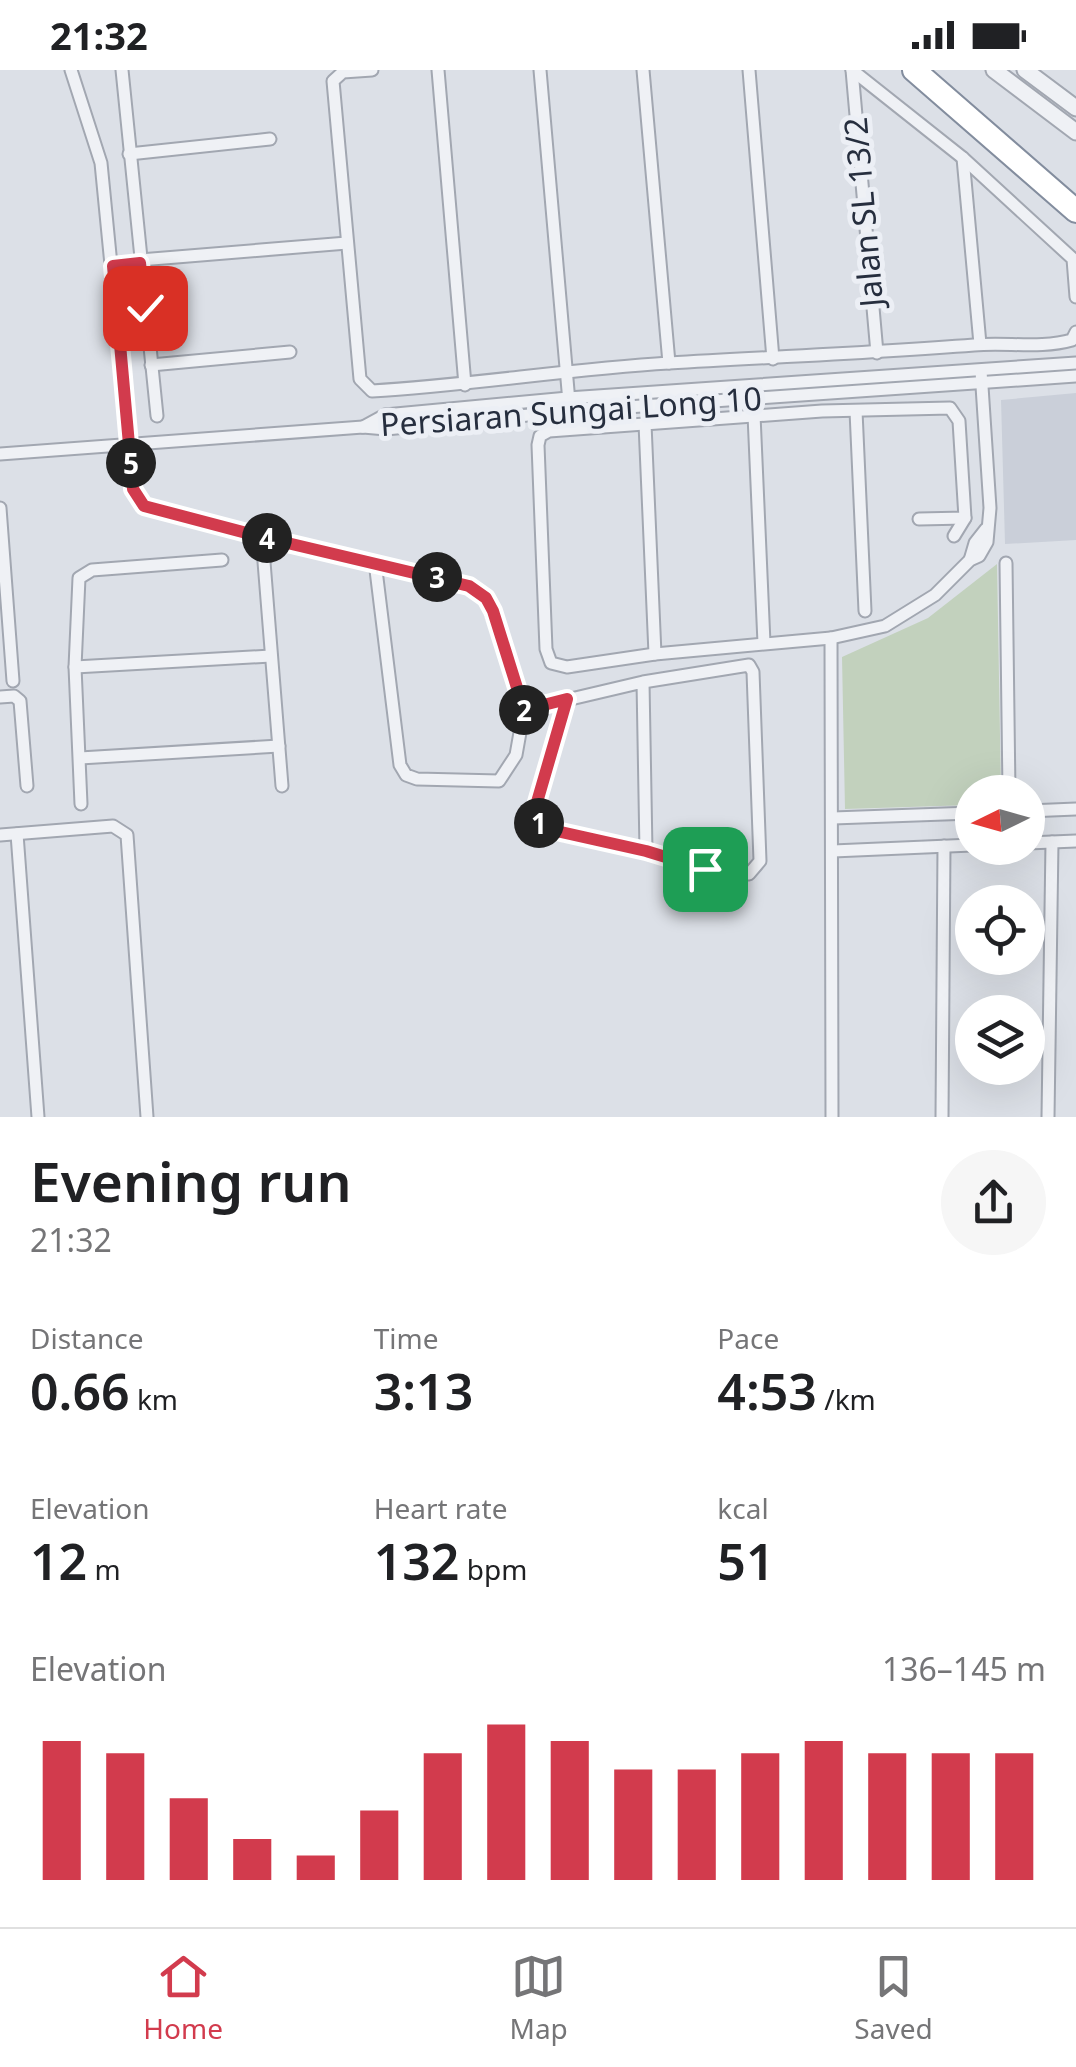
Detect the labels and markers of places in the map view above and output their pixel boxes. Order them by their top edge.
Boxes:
pin [103,266,188,351]
pin: 5 [106,438,156,488]
pin: 4 [242,513,292,563]
pin: 3 [412,552,462,602]
pin: 2 [499,685,549,735]
pin: 1 [514,798,564,848]
pin [663,827,748,912]

